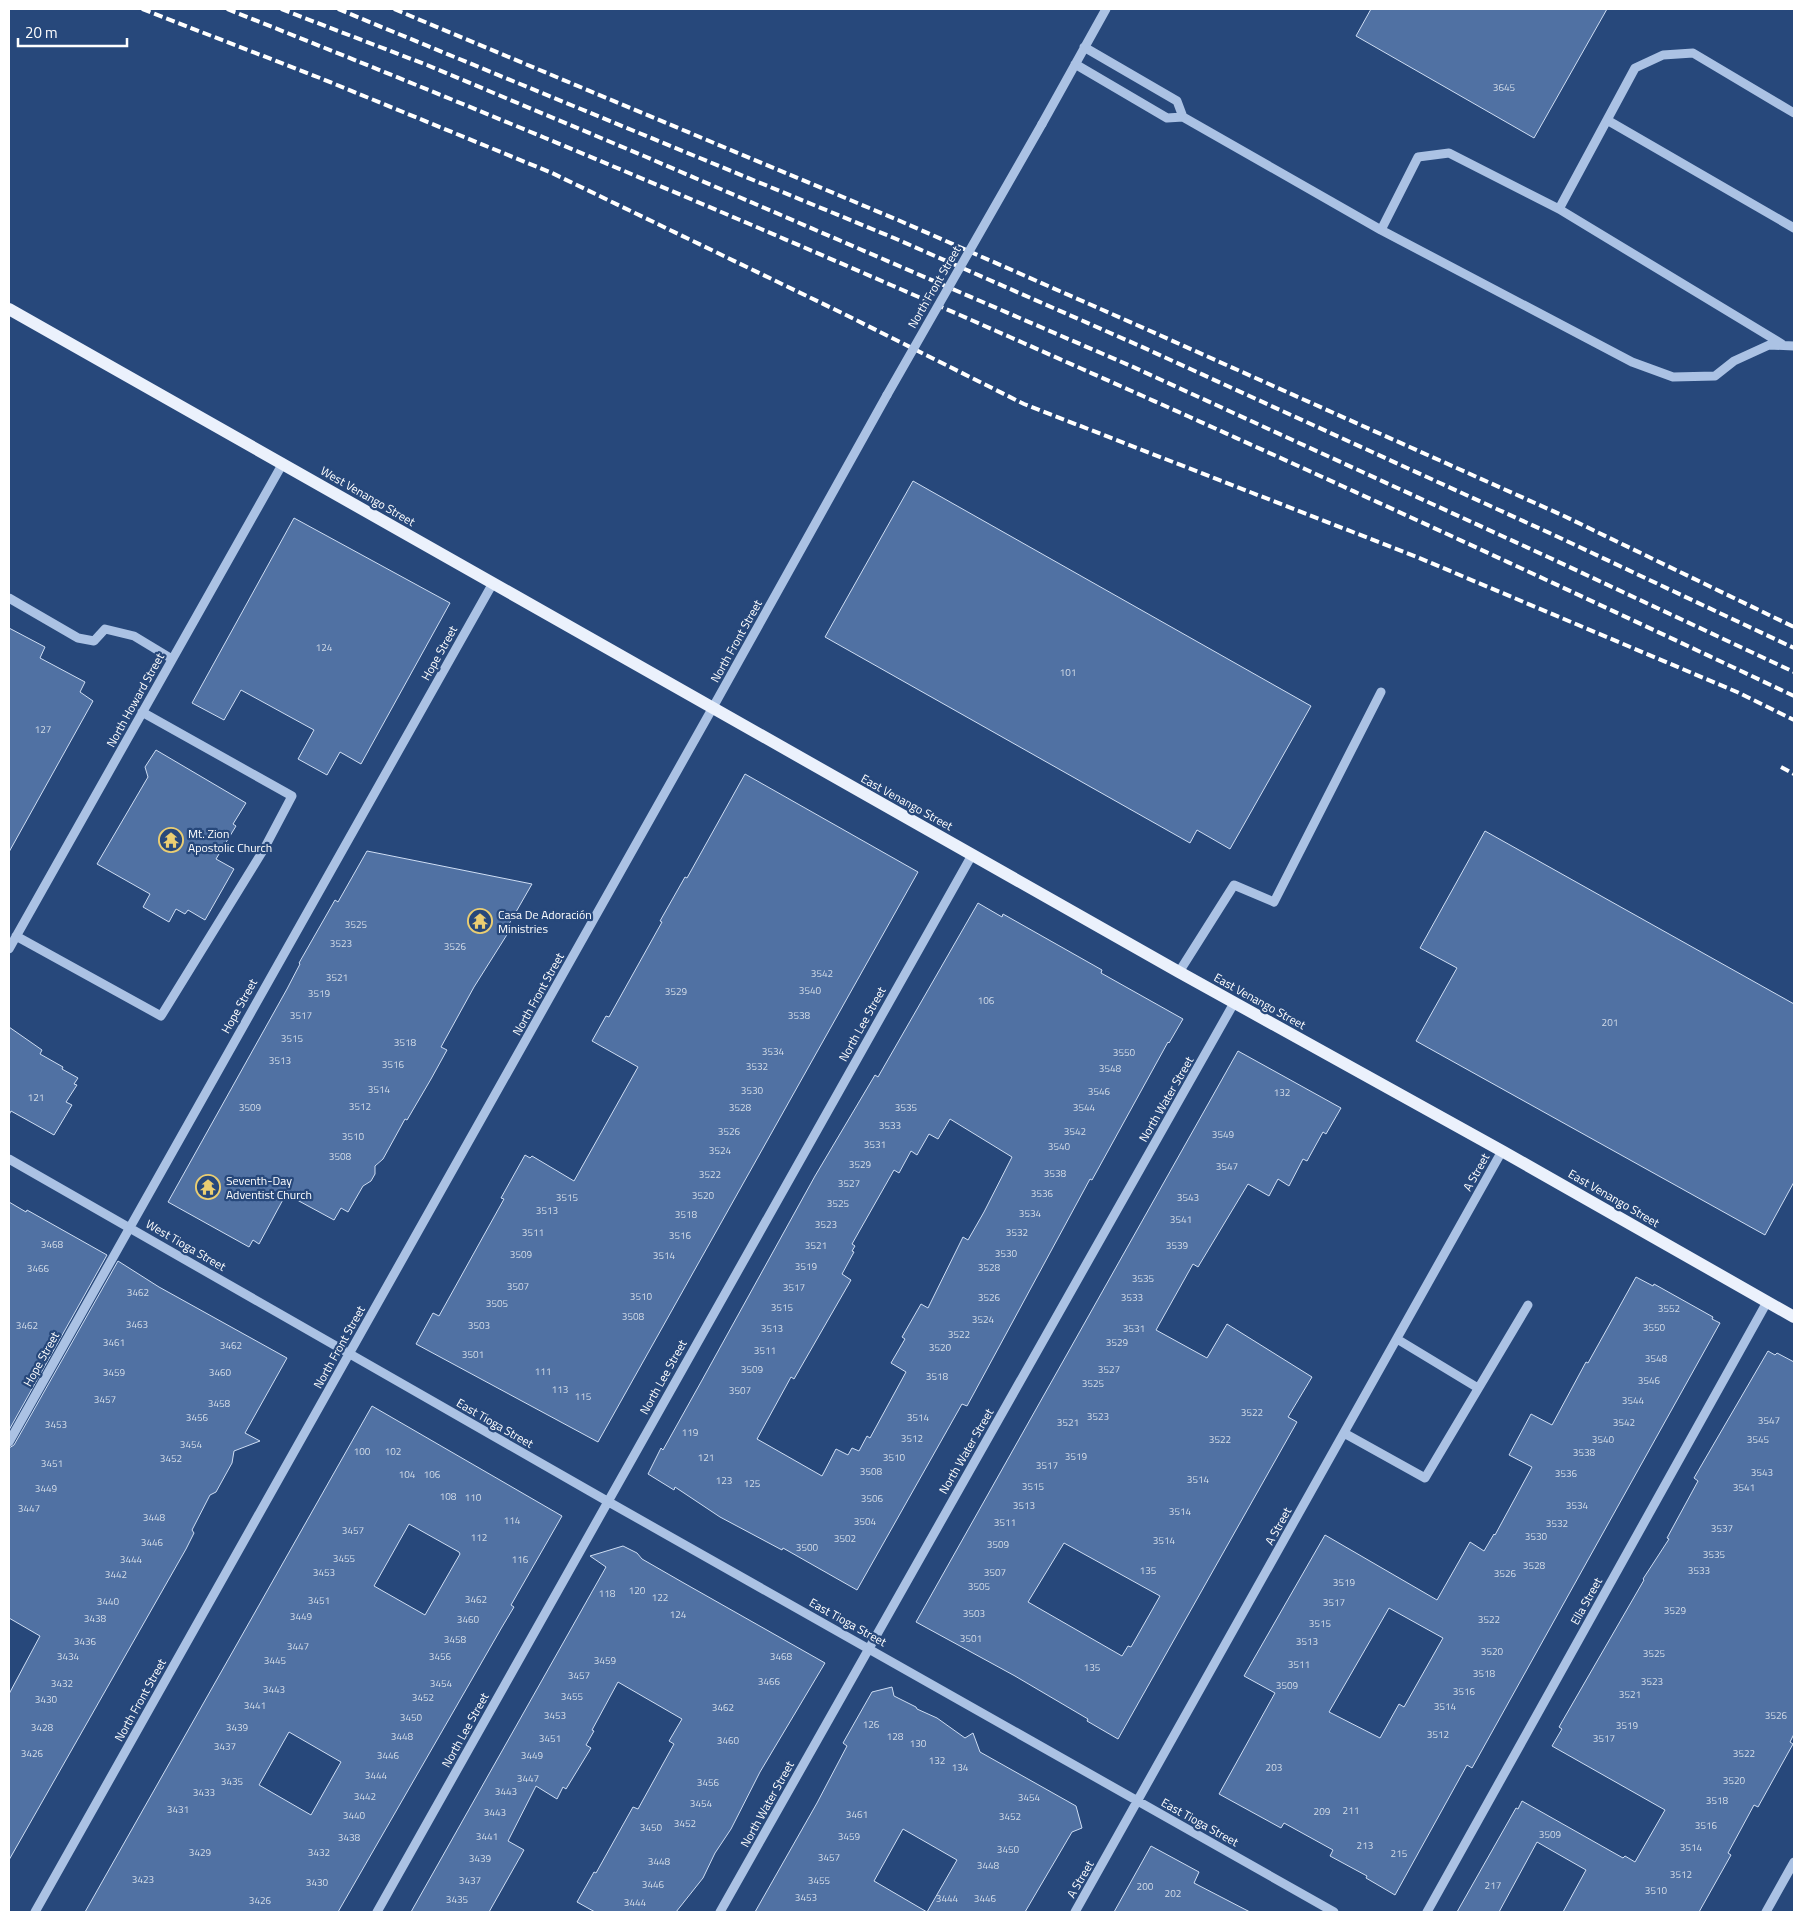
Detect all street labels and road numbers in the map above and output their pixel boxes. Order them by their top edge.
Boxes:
street label: North Front Street [903,242,966,332]
street label: West Venango Street [317,461,420,531]
street label: North Front Street [705,595,767,686]
street label: Hope Street [416,621,462,684]
street label: North Howard Street [101,649,169,751]
street label: East Venango Street [857,769,957,836]
street label: North Front Street [507,948,569,1039]
street label: East Venango Street [1210,968,1310,1035]
street label: Hope Street [216,974,262,1037]
street label: North Lee Street [834,982,891,1065]
street label: North Water Street [1134,1052,1199,1145]
street label: A Street [1458,1149,1495,1194]
street label: East Venango Street [1565,1164,1664,1232]
street label: West Tioga Street [142,1214,230,1276]
street label: North Front Street [308,1301,370,1392]
street label: Hope Street [18,1327,64,1390]
street label: North Lee Street [635,1335,692,1418]
street label: East Tioga Street [453,1393,538,1453]
street label: North Water Street [934,1404,999,1497]
street label: A Street [1260,1503,1297,1548]
street label: Ella Street [1565,1573,1607,1628]
street label: East Tioga Street [806,1593,891,1652]
street label: North Front Street [109,1654,171,1745]
street label: North Lee Street [437,1688,494,1771]
street label: North Water Street [735,1757,799,1851]
street label: East Tioga Street [1158,1793,1243,1852]
street label: A Street [1062,1856,1099,1901]

